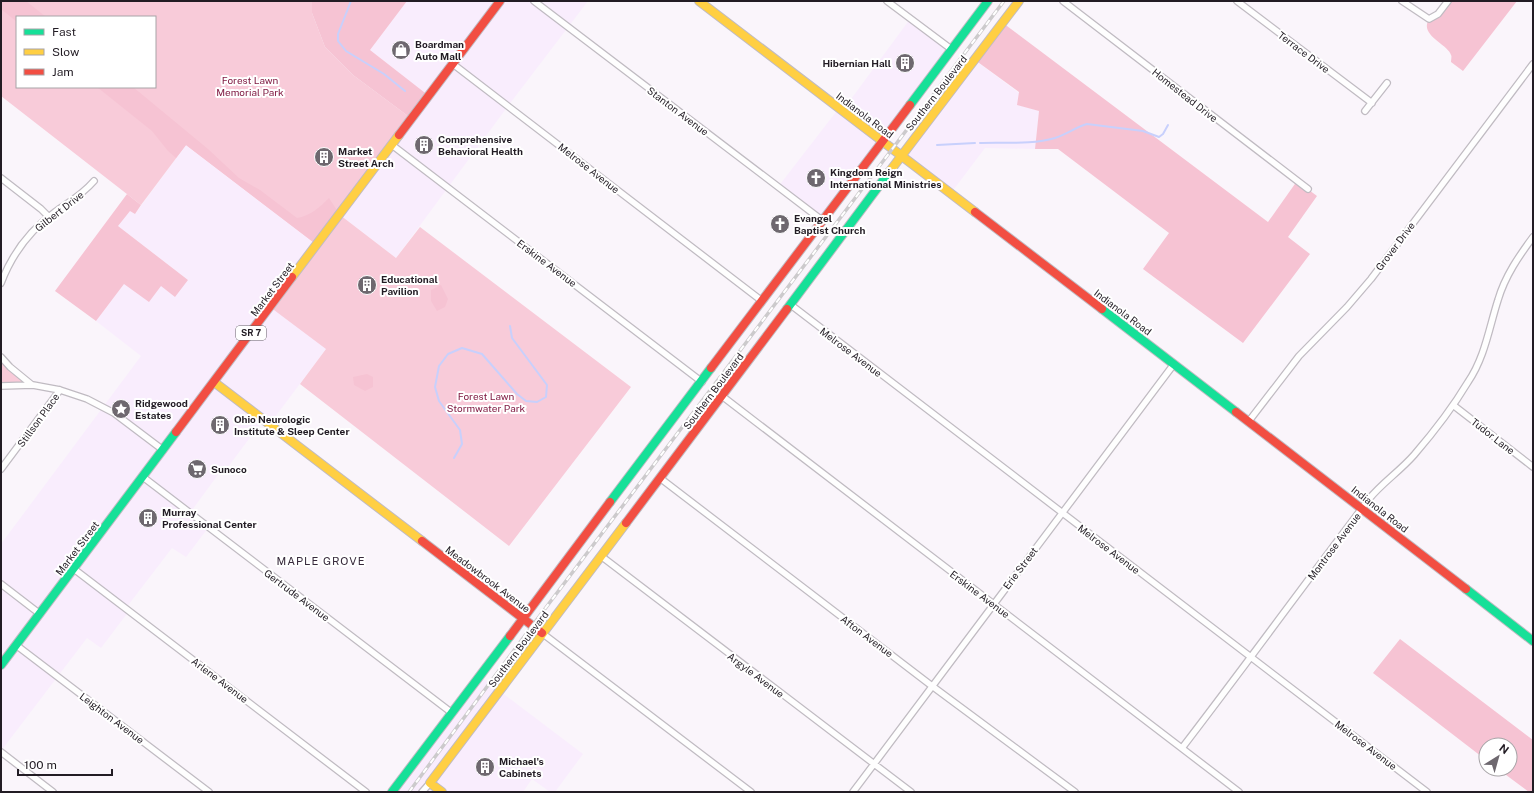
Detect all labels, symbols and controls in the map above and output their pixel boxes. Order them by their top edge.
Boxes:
legend [16,16,156,88]
text: Fast [52,25,77,39]
street label: Terrace Drive [1276,29,1332,75]
place label: Boardman Auto Mall [415,38,464,62]
shop icon: Boardman Auto Mall [390,39,412,61]
text: Slow [52,45,80,59]
building icon: Hibernian Hall [894,52,916,74]
street label: Southern Boulevard [903,53,969,133]
place label: Hibernian Hall [822,57,891,69]
text: Jam [52,65,74,79]
street label: Homestead Drive [1150,66,1220,124]
park label: Forest Lawn Memorial Park [216,74,284,98]
street label: Stanton Avenue [645,84,711,138]
street label: Indianola Road [834,90,896,140]
place label: Comprehensive Behavioral Health [438,133,523,157]
building icon: Comprehensive Behavioral Health [413,134,435,156]
street label: Melrose Avenue [556,140,622,196]
place label: Market Street Arch [338,145,394,169]
building icon: Market Street Arch [313,146,335,168]
place label: Kingdom Reign International Ministries [830,166,941,190]
church icon: Kingdom Reign International Ministries [805,167,827,189]
street label: Gilbert Drive [32,188,86,234]
place label: Evangel Baptist Church [794,212,866,236]
church icon: Evangel Baptist Church [769,213,791,235]
street label: Grover Drive [1373,219,1417,273]
street label: Erskine Avenue [515,237,579,289]
street label: Market Street [248,260,296,318]
place label: Educational Pavilion [381,273,438,297]
building icon: Educational Pavilion [356,274,378,296]
street label: Indianola Road [1092,287,1154,337]
street label: Melrose Avenue [818,325,885,379]
road number: SR 7 [236,326,266,340]
street label: Southern Boulevard [680,350,746,432]
street label: Stillson Place [14,390,62,449]
park label: Forest Lawn Stormwater Park [447,390,526,414]
place label: Ridgewood Estates [135,397,188,421]
place icon: Ridgewood Estates [110,398,132,420]
place label: Ohio Neurologic Institute & Sleep Center [234,413,350,437]
building icon: Ohio Neurologic Institute & Sleep Center [209,414,231,436]
street label: Tudor Lane [1469,415,1517,457]
supermarket icon: Sunoco [186,458,208,480]
place label: Sunoco [211,463,247,475]
street label: Indianola Road [1349,483,1411,535]
place label: Murray Professional Center [162,506,257,530]
building icon: Murray Professional Center [137,507,159,529]
street label: Montrose Avenue [1305,510,1363,582]
street label: Market Street [53,519,101,577]
street label: Melrose Avenue [1076,522,1143,576]
street label: Meadowbrook Avenue [443,543,533,615]
street label: Erie Street [1000,544,1040,591]
district label: MAPLE GROVE [277,555,365,567]
street label: Gertrude Avenue [262,567,332,624]
street label: Erskine Avenue [948,568,1012,620]
street label: Southern Boulevard [485,608,551,690]
street label: Afton Avenue [839,612,896,660]
street label: Argyle Avenue [725,650,787,700]
street label: Arlene Avenue [189,655,251,705]
street label: Leighton Avenue [77,690,147,746]
street label: Melrose Avenue [1333,718,1400,772]
north arrow [1478,737,1518,777]
text: N [1497,742,1511,756]
scale bar [18,751,112,777]
place label: Michael's Cabinets [499,755,544,779]
building icon: Michael's Cabinets [474,756,496,778]
text: 100 m [24,758,57,772]

